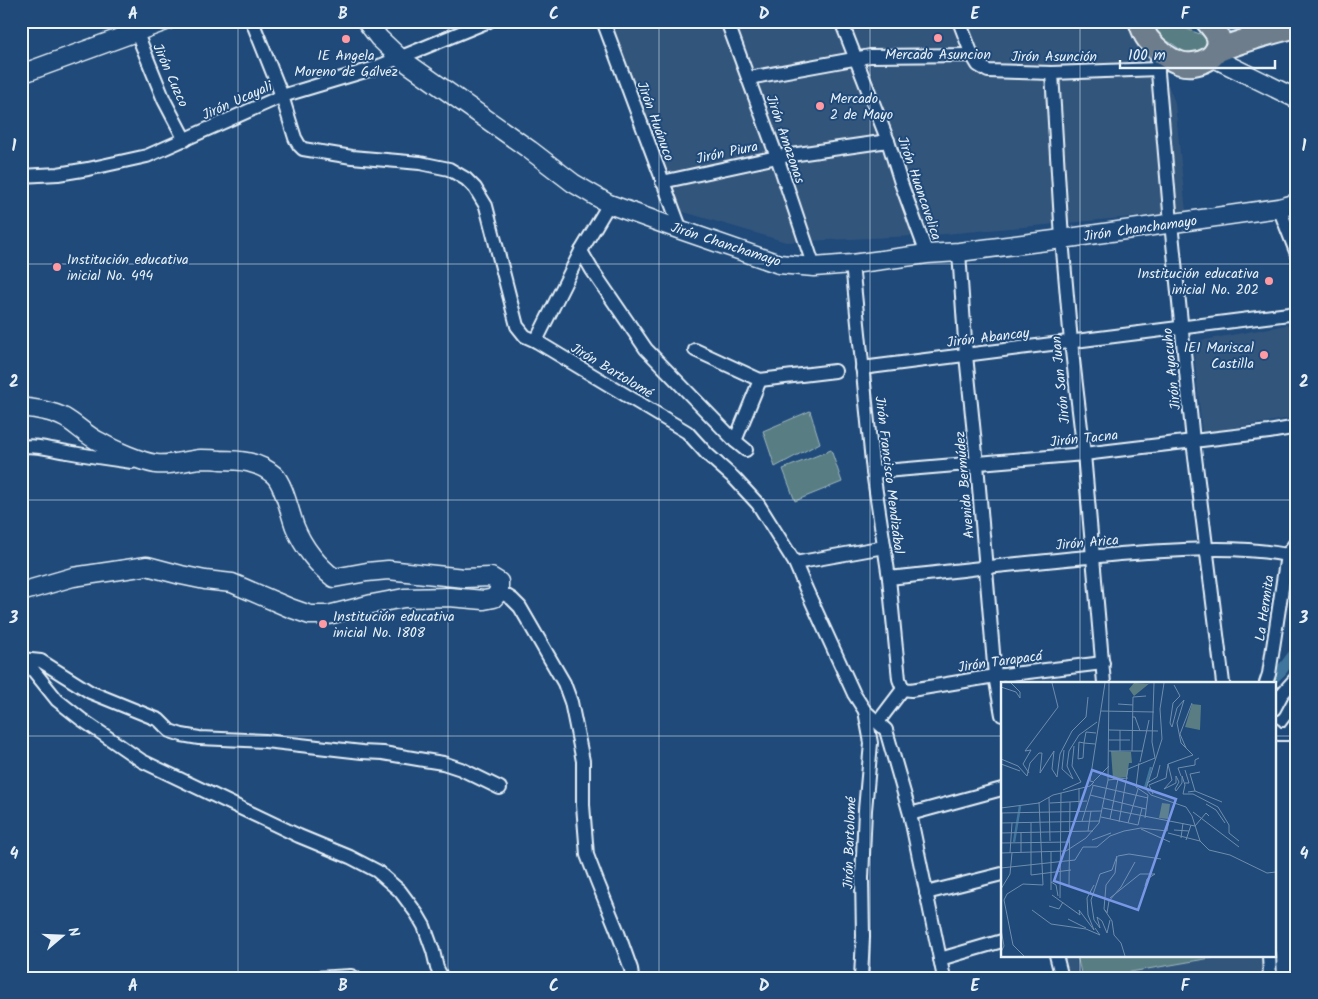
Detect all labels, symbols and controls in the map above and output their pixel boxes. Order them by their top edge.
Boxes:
text: A [128,2,138,27]
text: B [338,2,348,27]
text: C [549,2,559,27]
text: D [759,2,770,27]
text: E [971,2,981,27]
text: F [1181,2,1191,27]
marker: Mercado Asuncion [932,32,944,44]
marker: IE Angela Moreno de Gálvez [340,33,352,45]
scale bar [1120,38,1276,70]
street label: Jirón Cuzco [146,40,194,111]
place label: Mercado Asuncion [885,44,991,66]
text: 100 m [1128,44,1166,68]
place label: IE Angela Moreno de Gálvez [294,45,398,83]
street label: Jirón Asunción [1011,46,1097,68]
street label: Jirón Ucayali [199,75,277,126]
street label: Jirón Huánuco [630,78,680,164]
place label: Mercado 2 de Mayo [830,88,893,126]
street label: Jirón Amazonas [760,92,811,187]
marker: Mercado 2 de Mayo [814,100,826,112]
street label: Jirón Huancavelica [891,133,947,243]
text: 1 [12,134,17,159]
text: 1 [1302,134,1307,159]
street label: Jirón Piura [694,136,760,170]
street label: Jirón Chanchamayo [1082,210,1198,248]
street label: Jirón Chanchamayo [668,217,784,273]
place label: Institución educativa inicial No. 494 [67,249,189,287]
marker: Institución educativa inicial No. 494 [51,261,63,273]
place label: Institución educativa inicial No. 202 [1137,263,1259,301]
marker: Institución educativa inicial No. 202 [1263,275,1275,287]
street label: Jirón Abancay [945,322,1031,354]
street label: Jirón Ayacuho [1157,327,1187,411]
street label: Jirón San Juan [1045,335,1077,425]
place label: IEI Mariscal Castilla [1184,337,1255,375]
street label: Jirón Bartolomé [566,338,658,405]
marker: IEI Mariscal Castilla [1258,349,1270,361]
text: 2 [9,370,19,395]
text: 2 [1299,370,1309,395]
street label: Jirón Francisco Mendizábal [868,395,910,556]
street label: Jirón Tacna [1049,424,1119,454]
street label: Avenida Bermúdez [949,430,981,540]
street label: Jirón Arica [1055,529,1120,557]
street label: La Hermita [1249,574,1281,643]
text: 3 [9,606,19,631]
place label: Institución educativa inicial No. 1808 [333,606,455,644]
text: 3 [1299,606,1309,631]
marker: Institución educativa inicial No. 1808 [317,618,329,630]
street label: Jirón Tarapacá [956,645,1045,679]
inset map [1001,682,1276,956]
street label: Jirón Bartolomé [837,795,863,890]
text: 4 [10,842,19,867]
text: 4 [1300,842,1309,867]
north arrow [38,912,88,962]
text: N [62,924,85,940]
text: A [128,974,138,999]
text: B [338,974,348,999]
text: C [549,974,559,999]
text: D [759,974,770,999]
text: E [971,974,981,999]
text: F [1181,974,1191,999]

